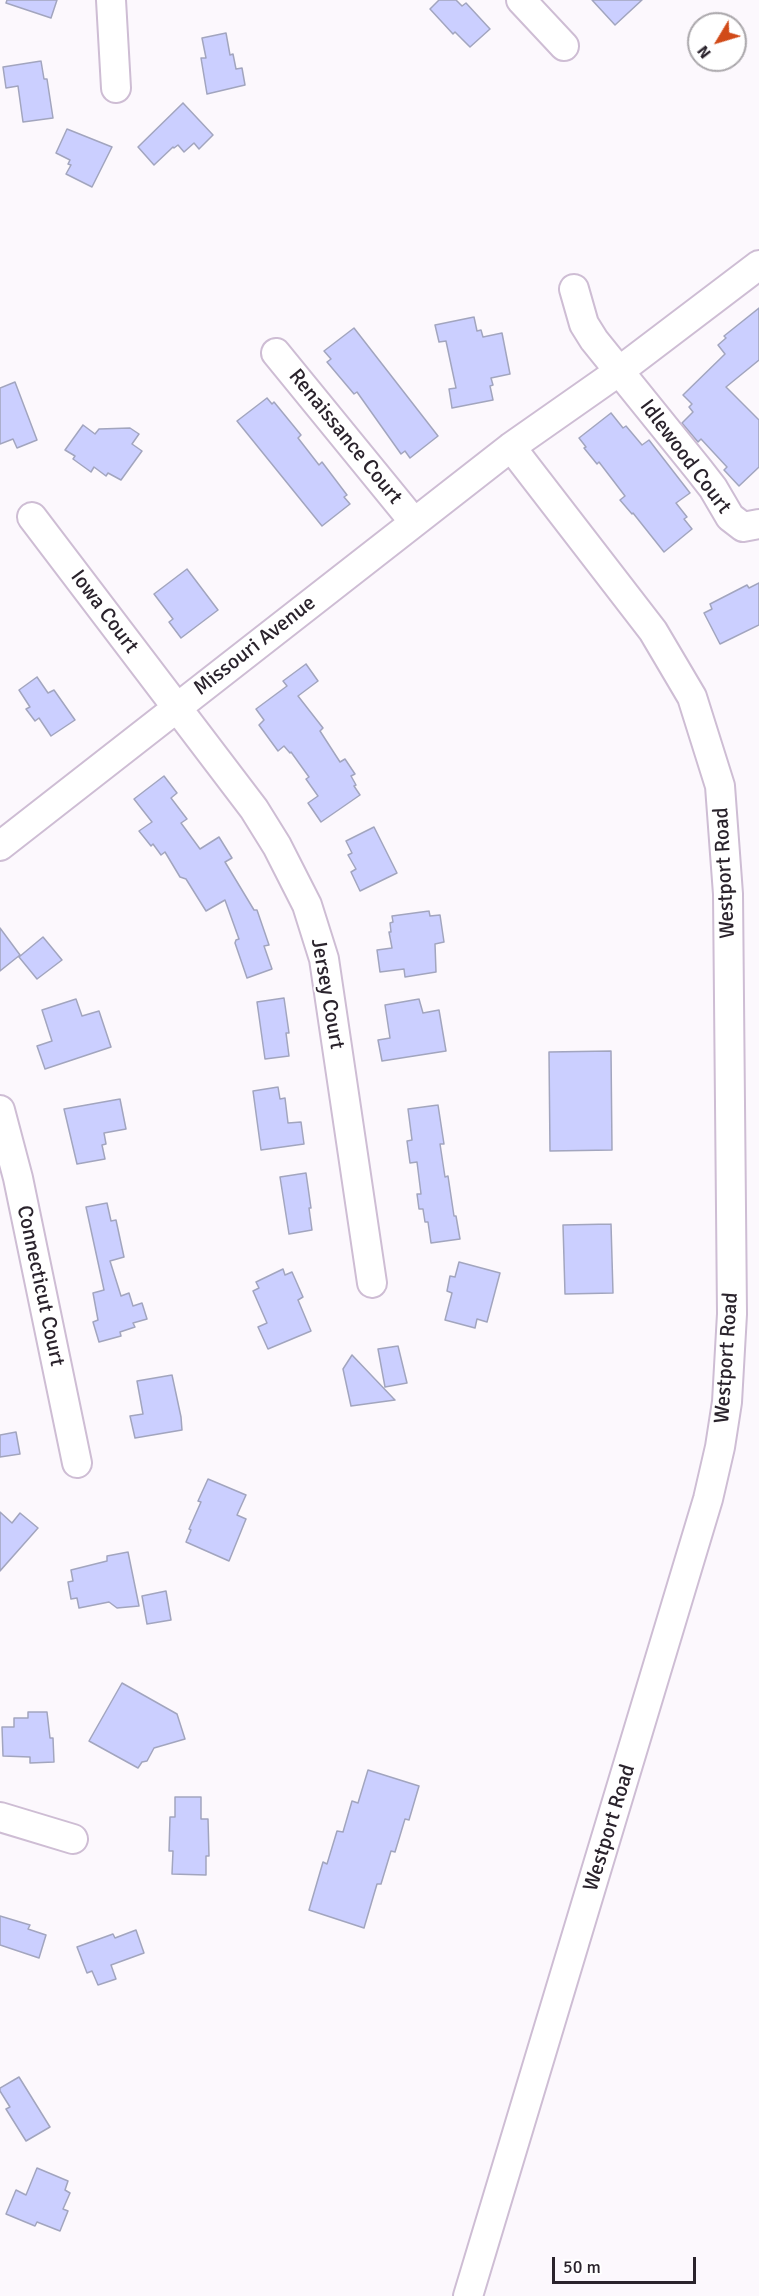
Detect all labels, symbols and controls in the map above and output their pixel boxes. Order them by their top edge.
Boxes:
north arrow [687,12,747,72]
text: N [693,41,716,62]
street label: Renaissance Court [283,364,407,510]
street label: Idlewood Court [634,395,736,519]
street label: Iowa Court [65,565,143,659]
street label: Missouri Avenue [189,591,321,701]
street label: Westport Road [709,807,741,939]
street label: Jersey Court [305,937,349,1051]
street label: Connecticut Court [11,1203,69,1369]
street label: Westport Road [710,1292,744,1424]
street label: Westport Road [579,1762,641,1894]
scale bar [555,2245,699,2283]
text: 50 m [563,2256,601,2278]

